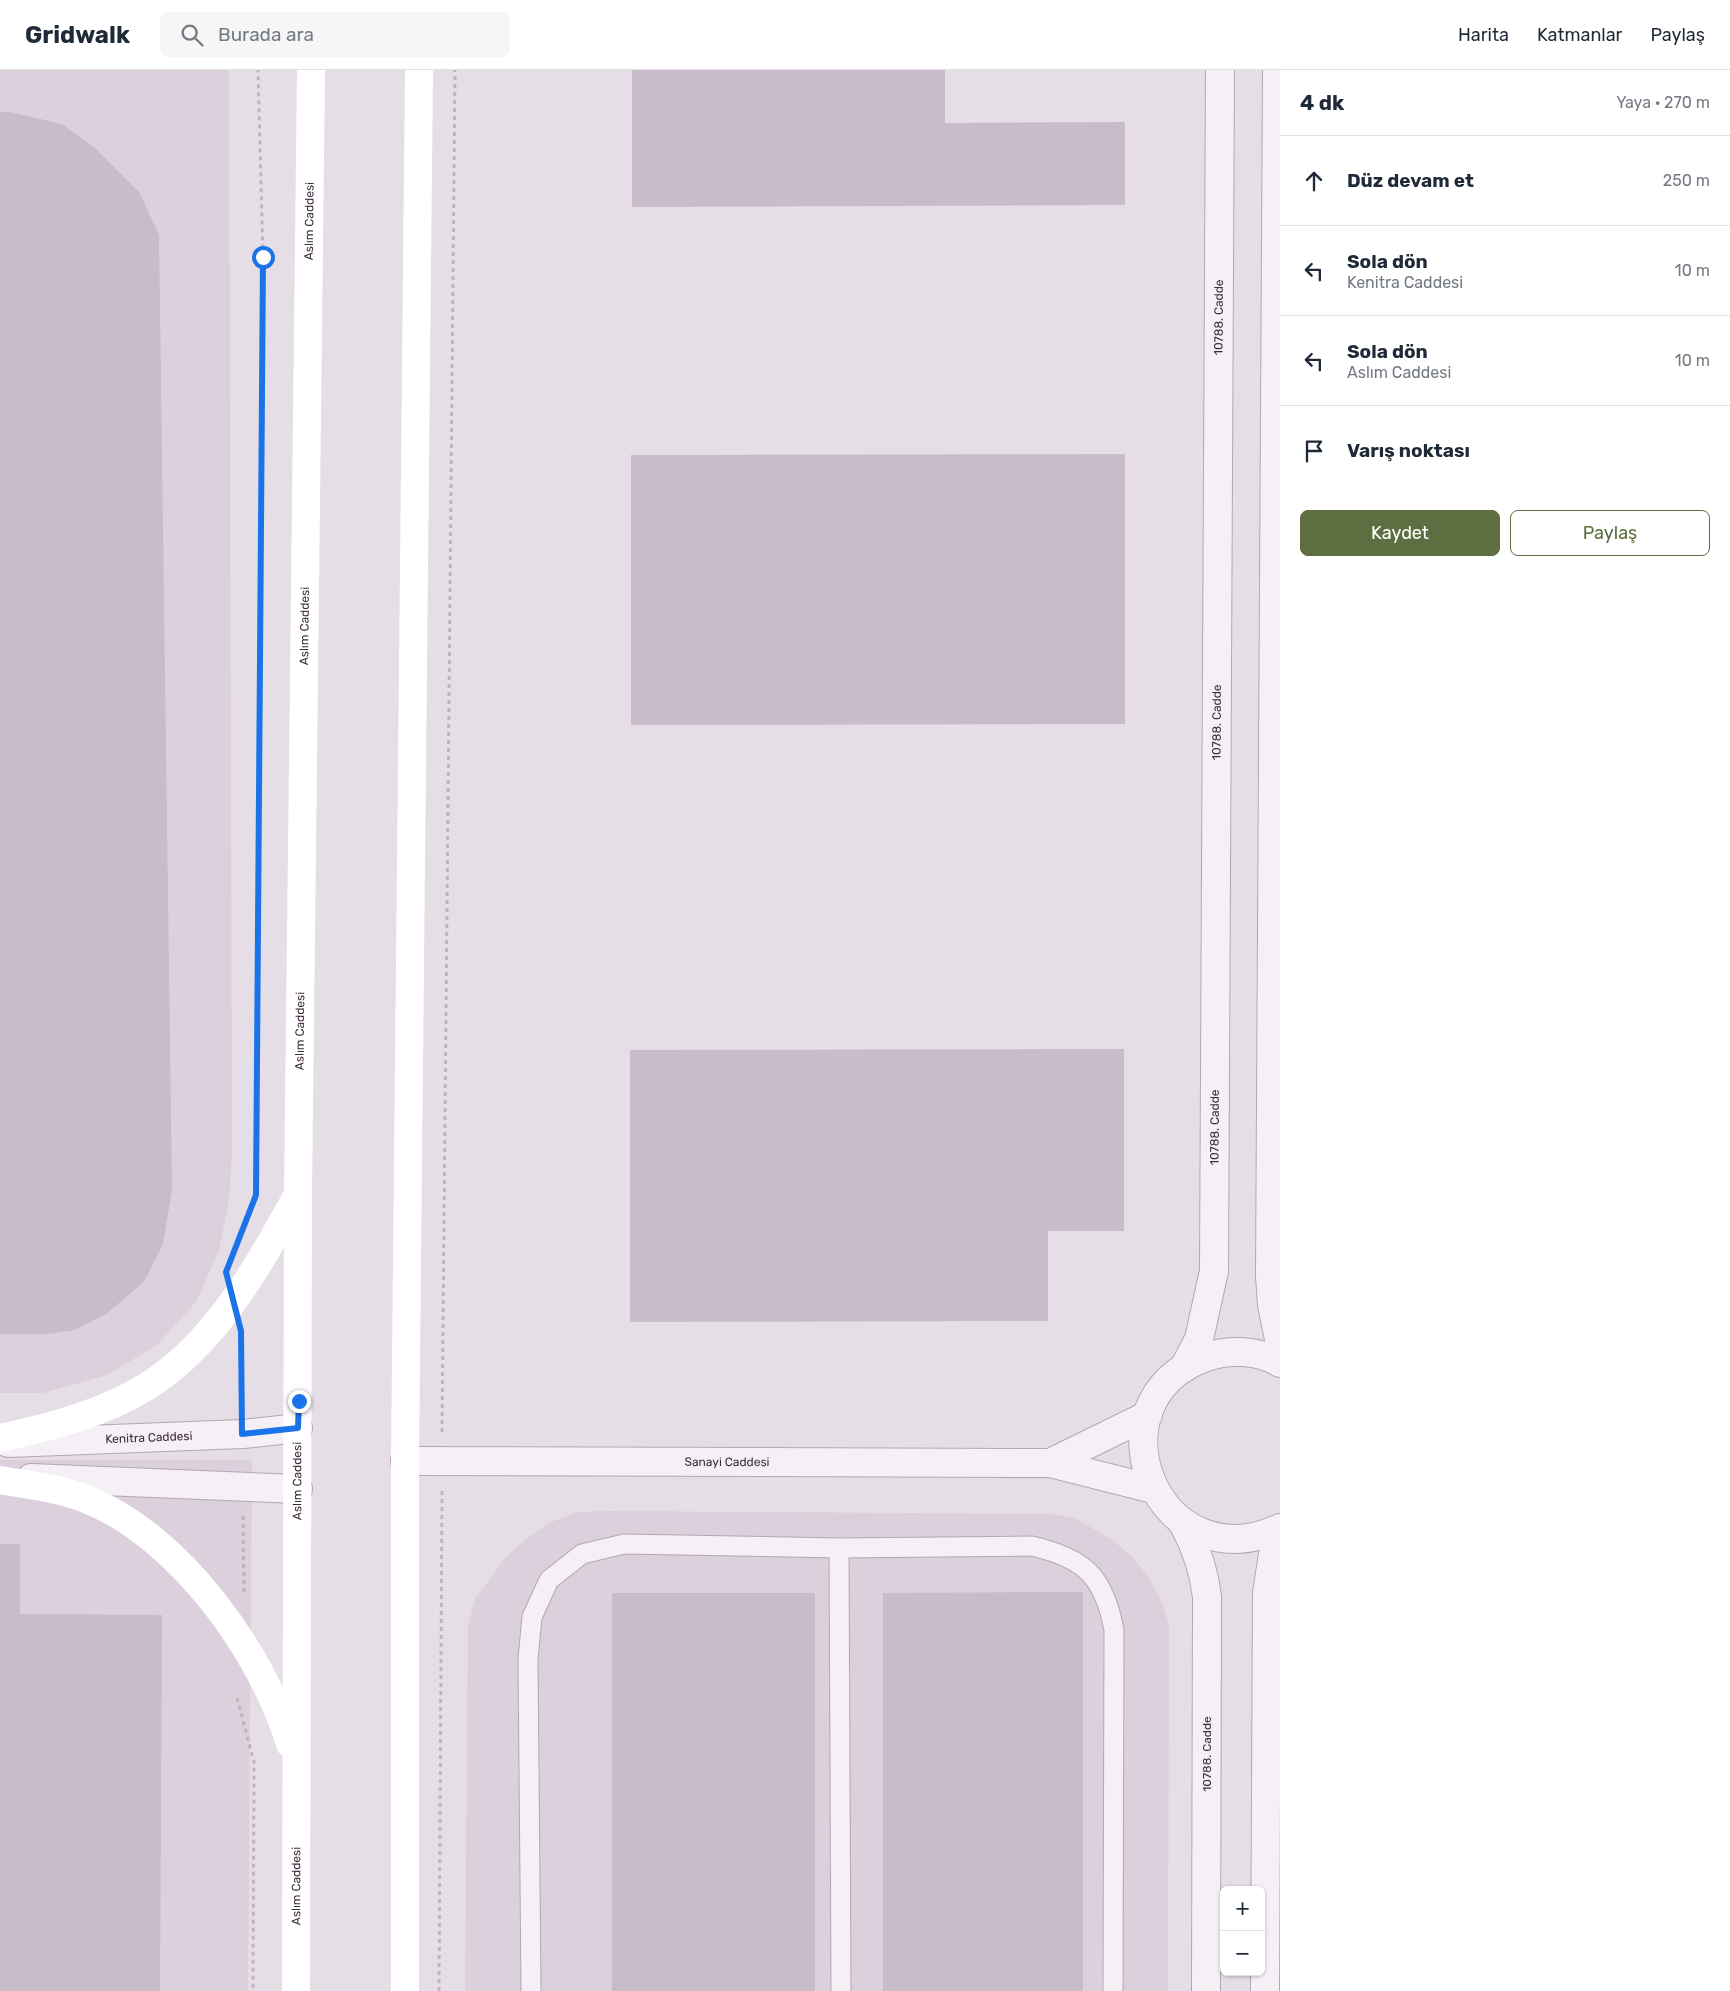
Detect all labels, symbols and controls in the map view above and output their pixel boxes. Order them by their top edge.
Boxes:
search box [160,12,510,57]
text: Gridwalk [25,21,130,49]
icon: search [178,21,206,49]
text: Burada ara [218,23,314,46]
text: Harita [1458,24,1509,46]
text: Katmanlar [1537,24,1622,46]
text: Paylaş [1650,24,1705,46]
text: 4 dk [1300,90,1344,115]
text: Yaya · 270 m [1616,93,1710,112]
icon: ahead [1300,167,1328,195]
text: Düz devam et [1347,169,1474,192]
text: 250 m [1663,171,1710,190]
street label: Aslım Caddesi [302,182,317,260]
route start [252,246,275,269]
text: Sola dön [1347,250,1428,273]
icon: left [1300,257,1328,285]
text: 10 m [1675,261,1710,280]
text: Kenitra Caddesi [1347,273,1463,292]
street label: 10788. Cadde [1212,279,1226,355]
text: Sola dön [1347,340,1428,363]
icon: left [1300,347,1328,375]
text: 10 m [1675,351,1710,370]
text: Aslım Caddesi [1347,363,1451,382]
icon: arrive [1300,437,1328,465]
text: Varış noktası [1347,439,1470,462]
button: Kaydet [1300,510,1500,556]
button: Paylaş [1510,510,1710,556]
street label: Aslım Caddesi [297,587,312,665]
street label: 10788. Cadde [1210,684,1224,760]
street label: Aslım Caddesi [292,992,307,1070]
street label: 10788. Cadde [1208,1089,1222,1165]
route end [288,1390,311,1413]
street label: Kenitra Caddesi [105,1429,193,1446]
street label: Aslım Caddesi [290,1442,304,1520]
street label: Sanayi Caddesi [684,1455,770,1469]
street label: 10788. Cadde [1200,1716,1214,1792]
street label: Aslım Caddesi [289,1847,303,1925]
map controls [1220,1886,1265,1976]
button: + [1220,1886,1265,1931]
button: − [1220,1931,1265,1976]

